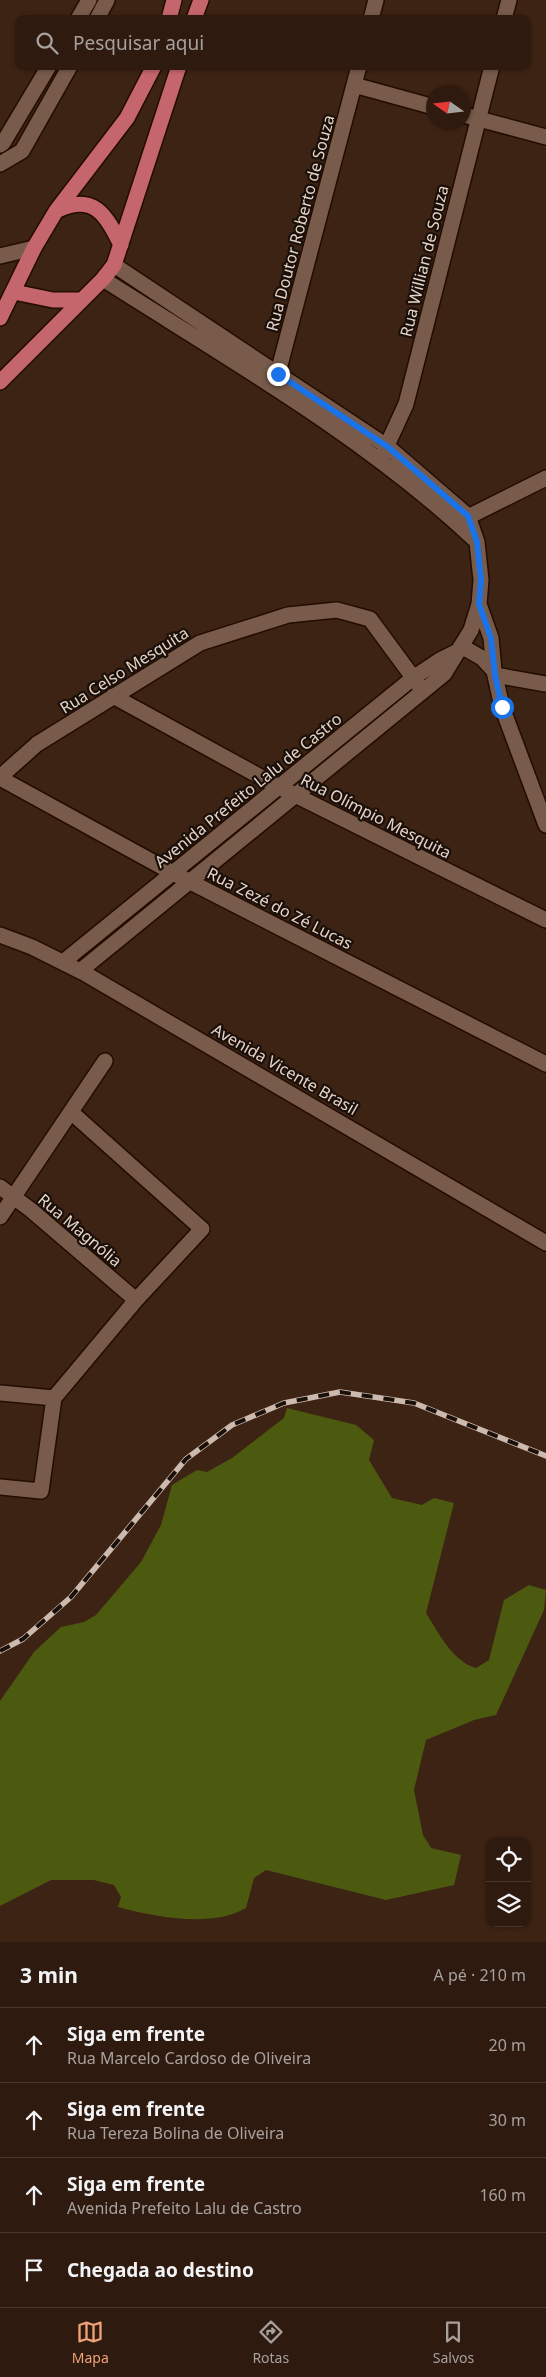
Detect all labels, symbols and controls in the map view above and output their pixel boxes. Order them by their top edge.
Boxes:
search box [15,15,531,70]
icon: search [33,29,61,57]
text: Pesquisar aqui [73,30,204,56]
north arrow [426,85,471,130]
street label: Rua Doutor Roberto de Souza [261,112,339,334]
street label: Rua Willian de Souza [395,183,453,339]
route end [267,363,290,386]
street label: Rua Celso Mesquita [56,622,192,718]
route start [491,696,514,719]
street label: Avenida Prefeito Lalu de Castro [150,708,346,872]
street label: Rua Olímpio Mesquita [297,768,455,864]
street label: Rua Zezé do Zé Lucas [204,862,356,954]
street label: Avenida Vicente Brasil [208,1018,362,1120]
street label: Rua Magnólia [33,1188,127,1272]
map controls [486,1837,531,1927]
button: locate [486,1837,531,1882]
button: layers [486,1882,531,1927]
text: 3 min [20,1961,78,1989]
text: A pé · 210 m [434,1964,526,1986]
text: Siga em frente [67,2021,205,2047]
icon: ahead [20,2031,48,2059]
text: 20 m [489,2034,526,2056]
text: Rua Marcelo Cardoso de Oliveira [67,2047,311,2069]
text: Siga em frente [67,2096,205,2122]
icon: ahead [20,2106,48,2134]
text: 30 m [489,2109,526,2131]
text: Rua Tereza Bolina de Oliveira [67,2122,284,2144]
text: Siga em frente [67,2171,205,2197]
icon: ahead [20,2181,48,2209]
text: 160 m [479,2184,526,2206]
text: Avenida Prefeito Lalu de Castro [67,2197,302,2219]
icon: arrive [20,2256,48,2284]
text: Chegada ao destino [67,2257,254,2283]
tab: Mapa [72,2318,109,2367]
tab: Rotas [252,2318,289,2367]
tab: Salvos [433,2318,474,2367]

